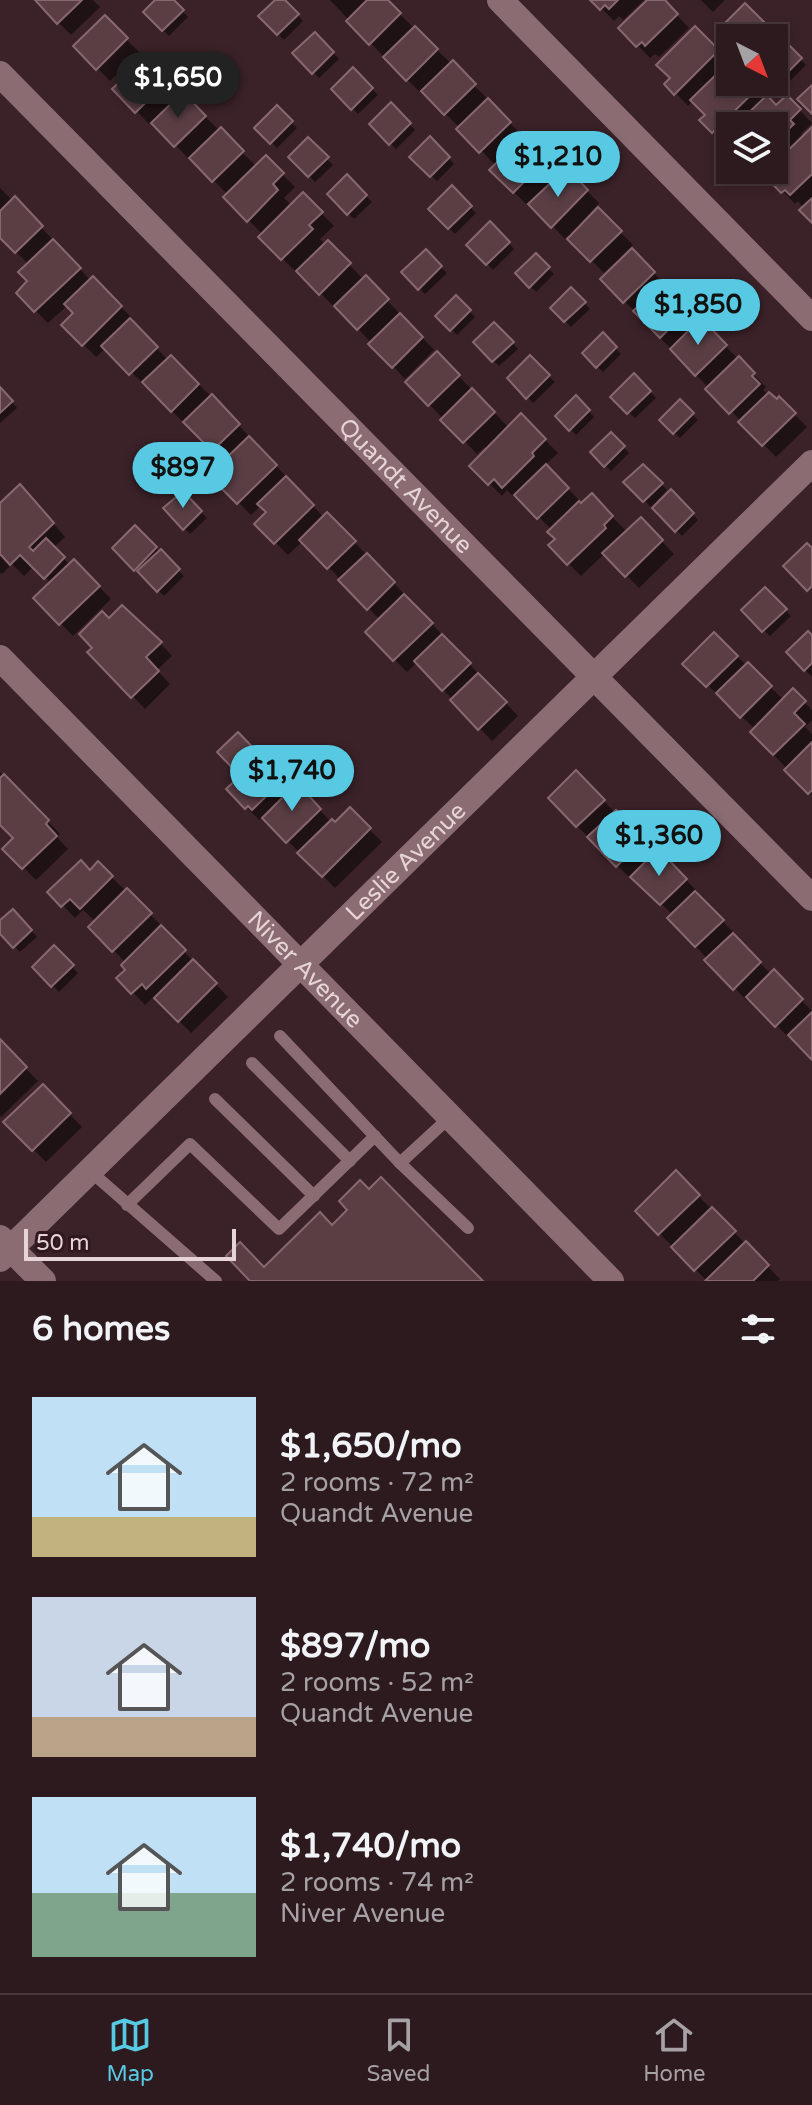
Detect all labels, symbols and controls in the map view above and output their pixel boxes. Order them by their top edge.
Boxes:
north arrow [716,24,788,96]
map controls [716,24,788,184]
pin: $1,650 [113,52,243,120]
text: $1,650 [134,62,222,93]
button: layers [716,112,788,184]
pin: $1,210 [493,131,623,199]
text: $1,210 [514,141,602,172]
pin: $1,850 [633,279,763,347]
text: $1,850 [654,289,742,320]
street label: Quandt Avenue [333,412,479,559]
pin: $897 [136,442,230,510]
text: $897 [150,452,216,483]
pin: $1,740 [227,745,357,813]
text: $1,740 [248,755,336,786]
street label: Leslie Avenue [340,796,472,927]
pin: $1,360 [594,810,724,878]
text: $1,360 [615,820,703,851]
street label: Niver Avenue [242,905,369,1034]
scale bar [24,1225,236,1261]
text: 50 m [36,1230,90,1256]
icon: filters [736,1307,780,1351]
text: 6 homes [32,1309,170,1350]
text: $1,650/mo [280,1426,462,1467]
icon: home [96,1429,192,1525]
text: 2 rooms · 72 m² [280,1467,474,1498]
text: Quandt Avenue [280,1498,473,1529]
text: $897/mo [280,1626,430,1667]
icon: home [96,1629,192,1725]
text: 2 rooms · 52 m² [280,1667,474,1698]
text: Quandt Avenue [280,1698,473,1729]
text: $1,740/mo [280,1826,461,1867]
icon: home [96,1829,192,1925]
text: 2 rooms · 74 m² [280,1867,474,1898]
text: Niver Avenue [280,1898,445,1929]
tab: Map [106,2013,154,2087]
tab: Saved [367,2013,430,2087]
tab: Home [643,2013,706,2087]

